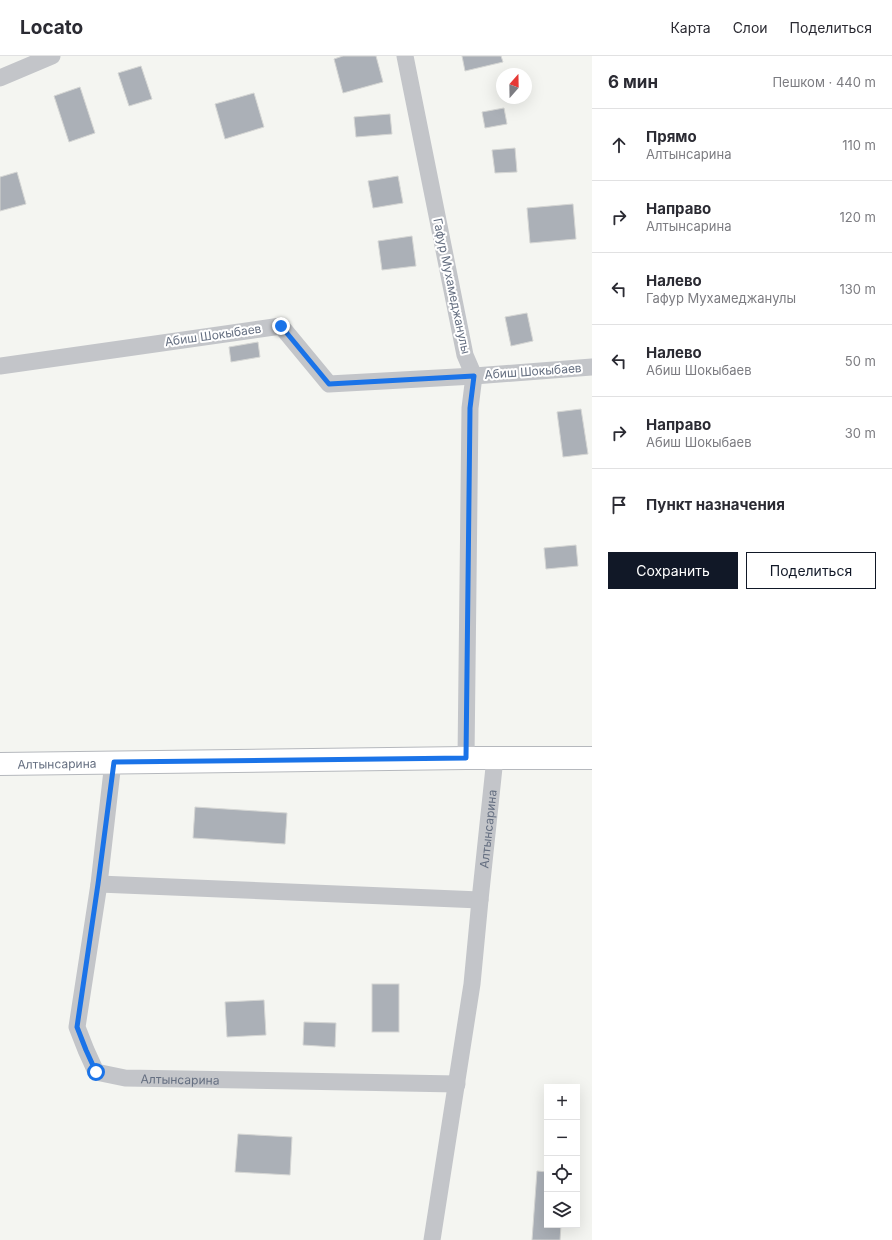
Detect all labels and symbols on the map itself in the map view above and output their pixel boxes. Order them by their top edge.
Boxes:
north arrow [496,68,532,104]
street label: Гафур Мухамеджанулы [430,217,474,355]
route end [272,317,290,335]
street label: Абиш Шокыбаев [164,321,262,349]
street label: Абиш Шокыбаев [484,360,582,382]
street label: Алтынсарина [17,755,97,771]
street label: Алтынсарина [476,789,499,869]
route start [87,1063,105,1081]
street label: Алтынсарина [140,1071,220,1087]

